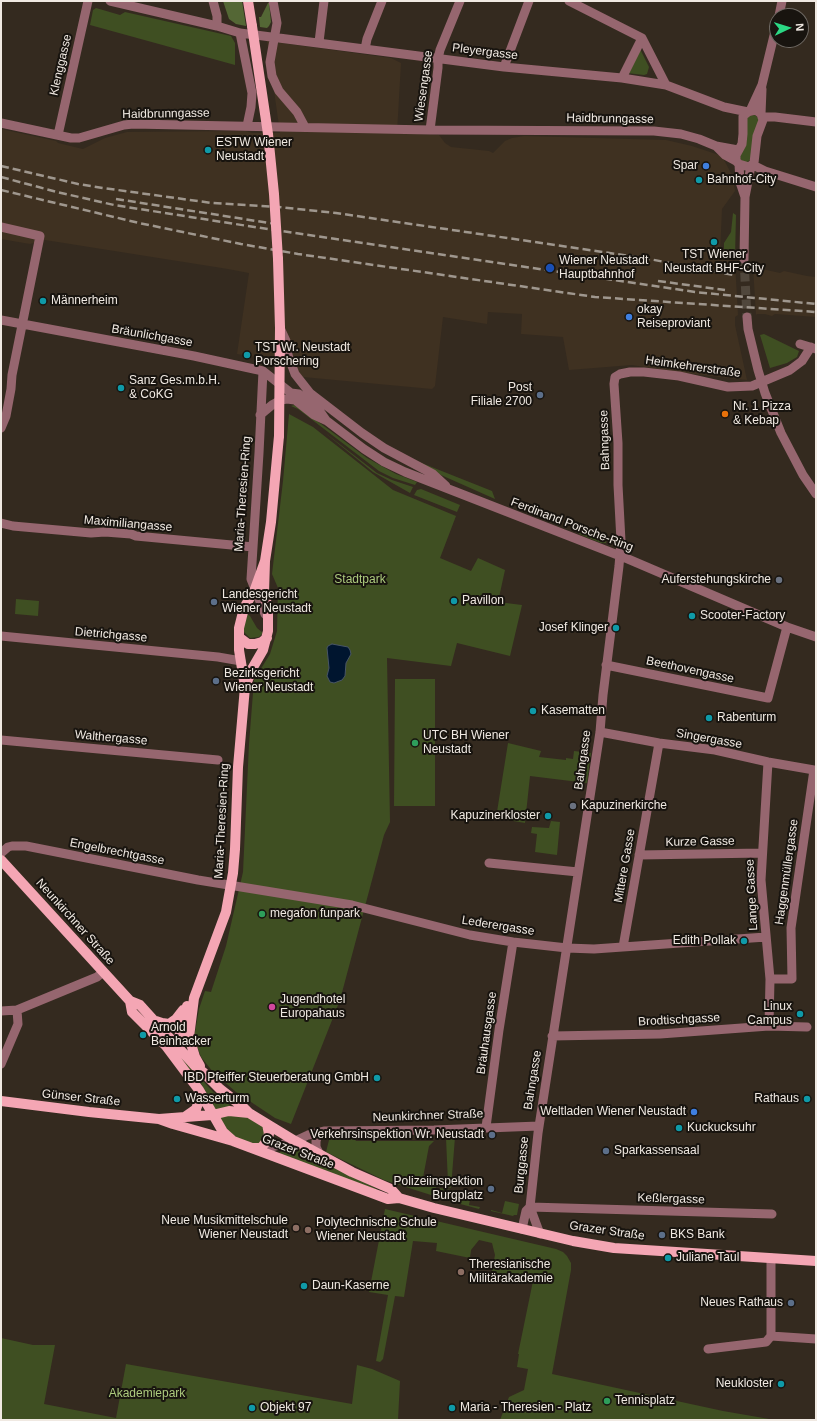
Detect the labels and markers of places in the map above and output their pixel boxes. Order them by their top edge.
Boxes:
place label: ESTW Wiener Neustadt [216,136,292,164]
marker: ESTW Wiener Neustadt [203,145,213,155]
place label: Spar [673,159,698,173]
marker: Spar [701,161,711,171]
place label: Bahnhof-City [707,173,776,187]
marker: Bahnhof-City [694,175,704,185]
marker: TST Wiener Neustadt BHF-City [709,237,719,247]
place label: TST Wiener Neustadt BHF-City [664,248,764,276]
place label: Wiener Neustadt Hauptbahnhof [559,254,648,282]
marker: Wiener Neustadt Hauptbahnhof [544,262,556,274]
place label: Männerheim [51,294,118,308]
marker: Männerheim [38,296,48,306]
place label: okay Reiseproviant [637,303,710,331]
marker: okay Reiseproviant [624,312,634,322]
place label: TST Wr. Neustadt Porschering [255,341,350,369]
marker: TST Wr. Neustadt Porschering [242,350,252,360]
place label: Sanz Ges.m.b.H. & CoKG [129,374,220,402]
place label: Post Filiale 2700 [471,381,532,409]
marker: Sanz Ges.m.b.H. & CoKG [116,383,126,393]
marker: Post Filiale 2700 [535,390,545,400]
place label: Nr. 1 Pizza & Kebap [733,400,791,428]
marker: Nr. 1 Pizza & Kebap [720,409,730,419]
place label: Auferstehungskirche [662,573,771,587]
marker: Auferstehungskirche [774,575,784,585]
place label: Landesgericht Wiener Neustadt [222,588,311,616]
place label: Pavillon [462,594,504,608]
marker: Pavillon [449,596,459,606]
marker: Landesgericht Wiener Neustadt [209,597,219,607]
place label: Scooter-Factory [700,609,785,623]
marker: Scooter-Factory [687,611,697,621]
place label: Josef Klinger [539,621,608,635]
marker: Josef Klinger [611,623,621,633]
place label: Bezirksgericht Wiener Neustadt [224,667,313,695]
marker: Bezirksgericht Wiener Neustadt [211,676,221,686]
place label: Kasematten [541,704,605,718]
marker: Kasematten [528,706,538,716]
place label: Rabenturm [717,711,776,725]
marker: Rabenturm [704,713,714,723]
place label: UTC BH Wiener Neustadt [423,729,509,757]
marker: UTC BH Wiener Neustadt [410,738,420,748]
place label: Kapuzinerkirche [581,799,667,813]
marker: Kapuzinerkirche [568,801,578,811]
place label: Kapuzinerkloster [451,809,540,823]
marker: Kapuzinerkloster [543,811,553,821]
place label: megafon funpark [270,907,360,921]
marker: megafon funpark [257,909,267,919]
place label: Edith Pollak [673,934,736,948]
marker: Edith Pollak [739,936,749,946]
place label: Jugendhotel Europahaus [280,993,345,1021]
place label: Linux Campus [747,1000,792,1028]
marker: Jugendhotel Europahaus [267,1002,277,1012]
marker: Linux Campus [795,1009,805,1019]
place label: Arnold Beinhacker [151,1021,211,1049]
marker: Arnold Beinhacker [138,1030,148,1040]
place label: IBD Pfeiffer Steuerberatung GmbH [184,1071,369,1085]
marker: IBD Pfeiffer Steuerberatung GmbH [372,1073,382,1083]
place label: Wasserturm [185,1092,249,1106]
place label: Rathaus [754,1092,799,1106]
marker: Wasserturm [172,1094,182,1104]
marker: Rathaus [802,1094,812,1104]
place label: Weltladen Wiener Neustadt [540,1105,686,1119]
marker: Weltladen Wiener Neustadt [689,1107,699,1117]
place label: Kuckucksuhr [687,1121,756,1135]
marker: Kuckucksuhr [674,1123,684,1133]
place label: Verkehrsinspektion Wr. Neustadt [310,1128,484,1142]
marker: Verkehrsinspektion Wr. Neustadt [487,1130,497,1140]
place label: Sparkassensaal [614,1144,699,1158]
marker: Sparkassensaal [601,1146,611,1156]
place label: Polizeiinspektion Burgplatz [394,1175,483,1203]
marker: Polizeiinspektion Burgplatz [486,1184,496,1194]
place label: Neue Musikmittelschule Wiener Neustadt [161,1214,288,1242]
place label: Polytechnische Schule Wiener Neustadt [316,1216,437,1244]
marker: Neue Musikmittelschule Wiener Neustadt [291,1223,301,1233]
marker: Polytechnische Schule Wiener Neustadt [303,1225,313,1235]
place label: BKS Bank [670,1228,725,1242]
marker: BKS Bank [657,1230,667,1240]
place label: Juliane Taul [676,1251,739,1265]
marker: Juliane Taul [663,1253,673,1263]
place label: Theresianische Militärakademie [469,1258,553,1286]
marker: Theresianische Militärakademie [456,1267,466,1277]
place label: Daun-Kaserne [312,1279,389,1293]
marker: Daun-Kaserne [299,1281,309,1291]
place label: Neues Rathaus [700,1296,783,1310]
marker: Neues Rathaus [786,1298,796,1308]
place label: Neukloster [716,1377,773,1391]
marker: Neukloster [776,1379,786,1389]
place label: Tennisplatz [615,1394,675,1408]
marker: Tennisplatz [602,1396,612,1406]
place label: Objekt 97 [260,1401,311,1415]
place label: Maria - Theresien - Platz [460,1401,591,1415]
marker: Objekt 97 [247,1403,257,1413]
marker: Maria - Theresien - Platz [447,1403,457,1413]

